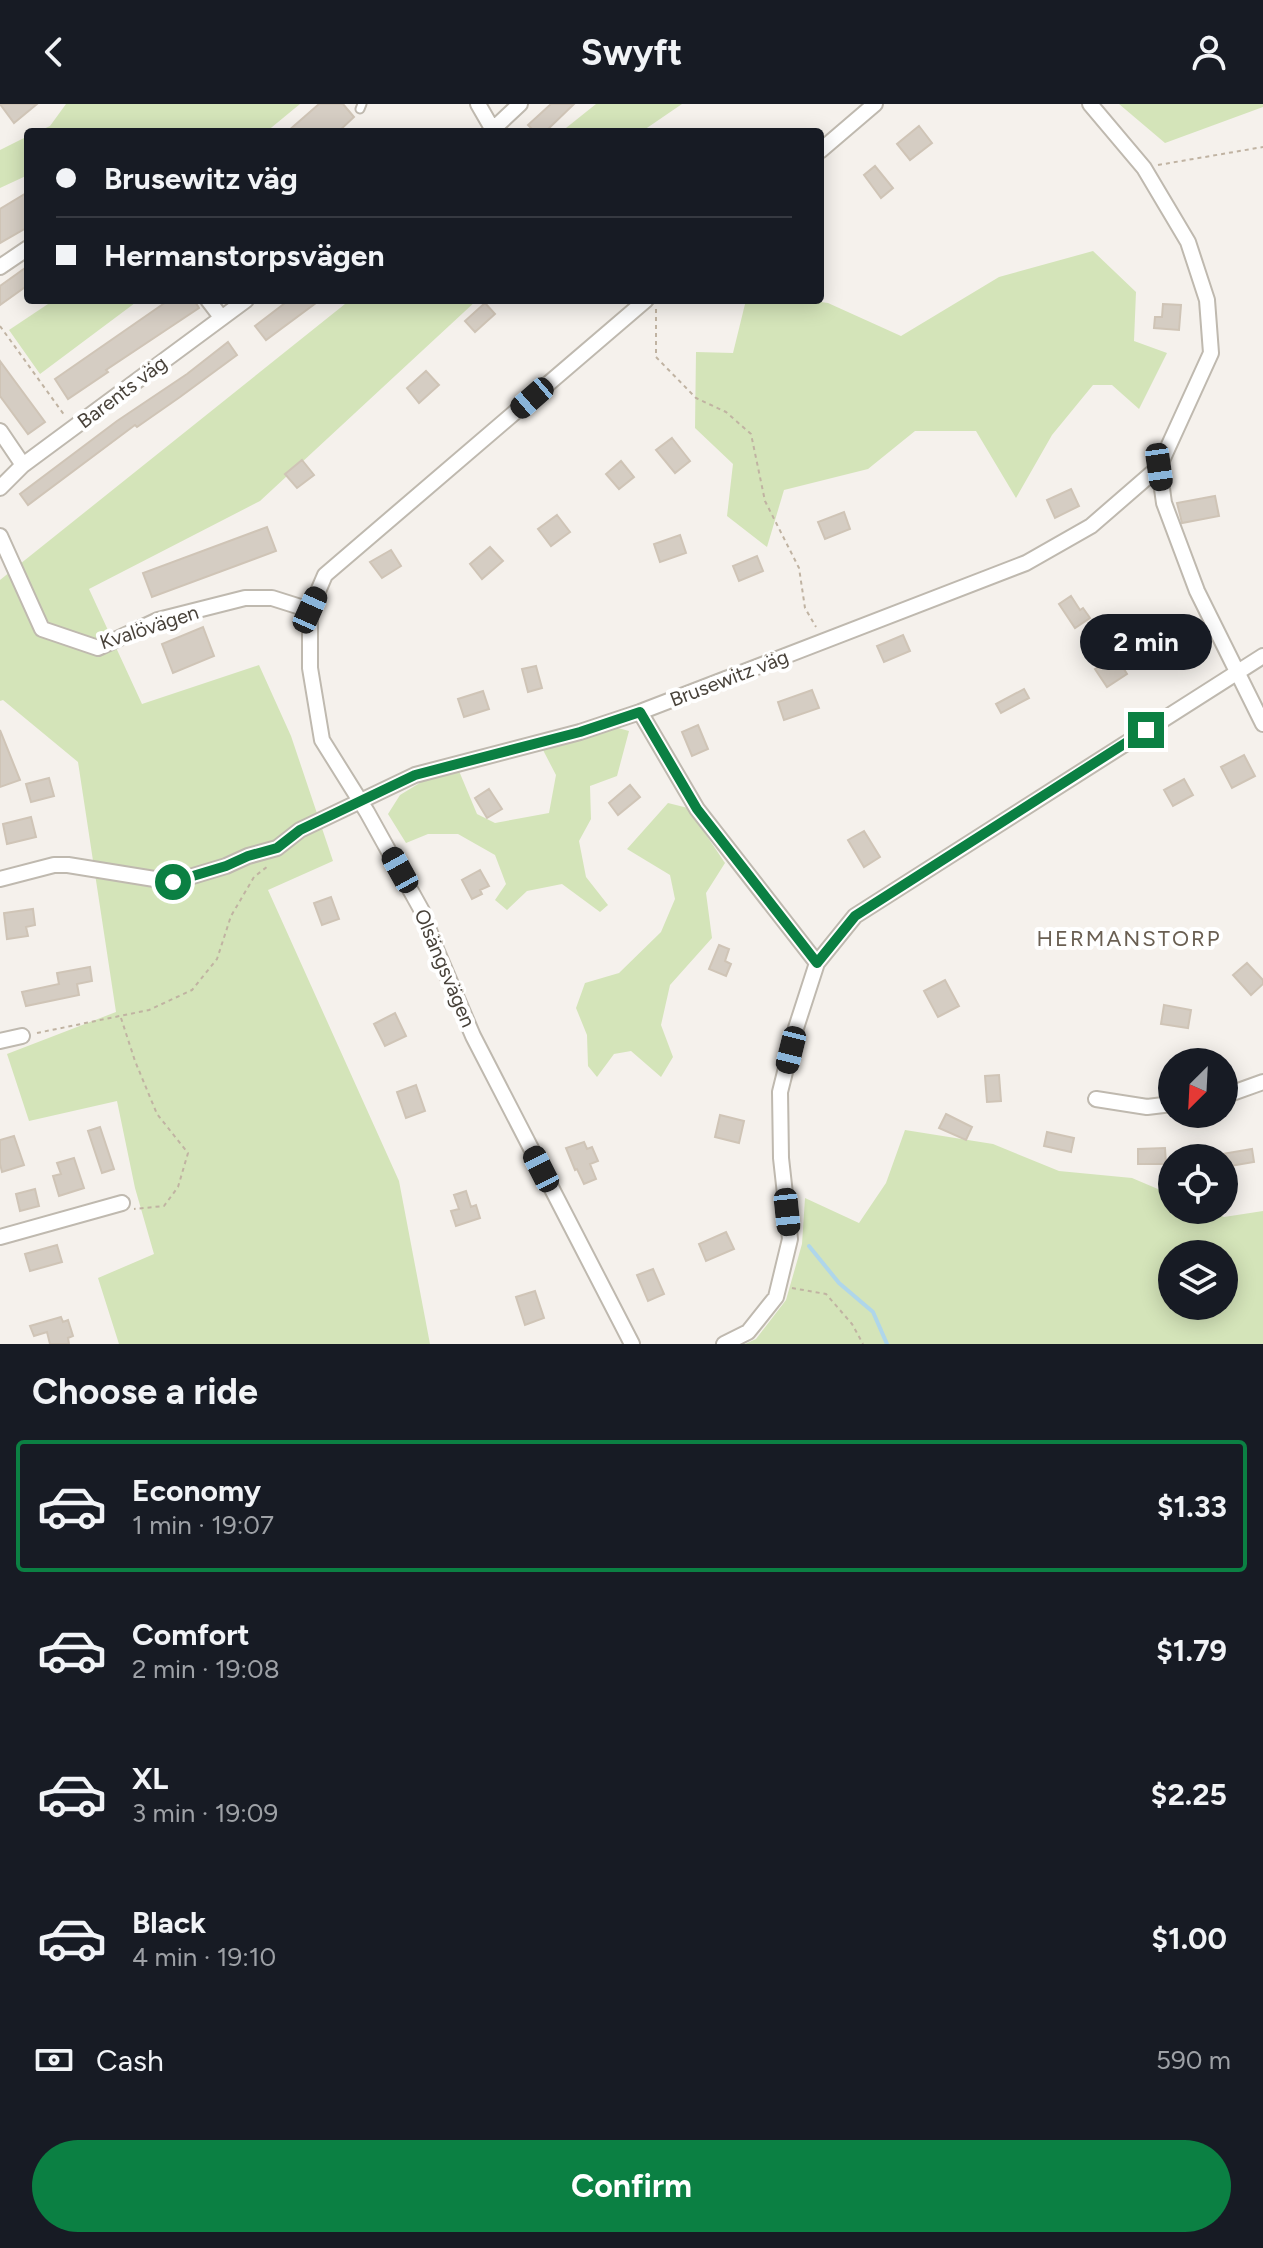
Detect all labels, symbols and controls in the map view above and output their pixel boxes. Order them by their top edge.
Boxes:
icon: back [32,30,76,74]
icon: person [1187,30,1231,74]
text: Swyft [581,31,682,74]
text: Brusewitz väg [104,160,298,197]
text: Hermanstorpsvägen [104,237,384,274]
street label: Barents väg [73,351,171,433]
car [506,373,558,423]
car [1144,442,1174,492]
car [289,583,331,637]
street label: Kvalövägen [97,600,201,654]
callout: 2 min [1080,614,1212,670]
text: 2 min [1113,626,1179,658]
street label: Brusewitz väg [666,644,792,712]
route end [1128,712,1164,748]
car [378,843,422,897]
route start [155,864,191,900]
street label: Olsängsvägen [409,905,481,1031]
district label: HERMANSTORP [1036,925,1222,952]
car [774,1024,808,1076]
north arrow [1158,1048,1238,1128]
map controls [1158,1048,1238,1320]
car [519,1142,563,1196]
button: locate [1158,1144,1238,1224]
car [773,1187,801,1237]
button: layers [1158,1240,1238,1320]
text: Choose a ride [32,1370,258,1413]
icon: car [36,1470,108,1542]
text: Economy [132,1472,261,1509]
text: $1.33 [1157,1488,1227,1525]
text: 1 min · 19:07 [132,1509,274,1541]
icon: car [36,1614,108,1686]
text: Comfort [132,1616,250,1653]
text: $1.79 [1156,1632,1227,1669]
text: 2 min · 19:08 [132,1653,280,1685]
icon: car [36,1758,108,1830]
text: XL [132,1760,168,1797]
text: $2.25 [1151,1776,1227,1813]
text: 3 min · 19:09 [132,1797,278,1829]
icon: car [36,1902,108,1974]
text: Black [132,1904,206,1941]
text: $1.00 [1151,1920,1227,1957]
text: 4 min · 19:10 [132,1941,276,1973]
icon: cash [32,2038,76,2082]
text: Cash [96,2042,164,2079]
text: 590 m [1156,2044,1231,2076]
button: Confirm [32,2140,1231,2232]

